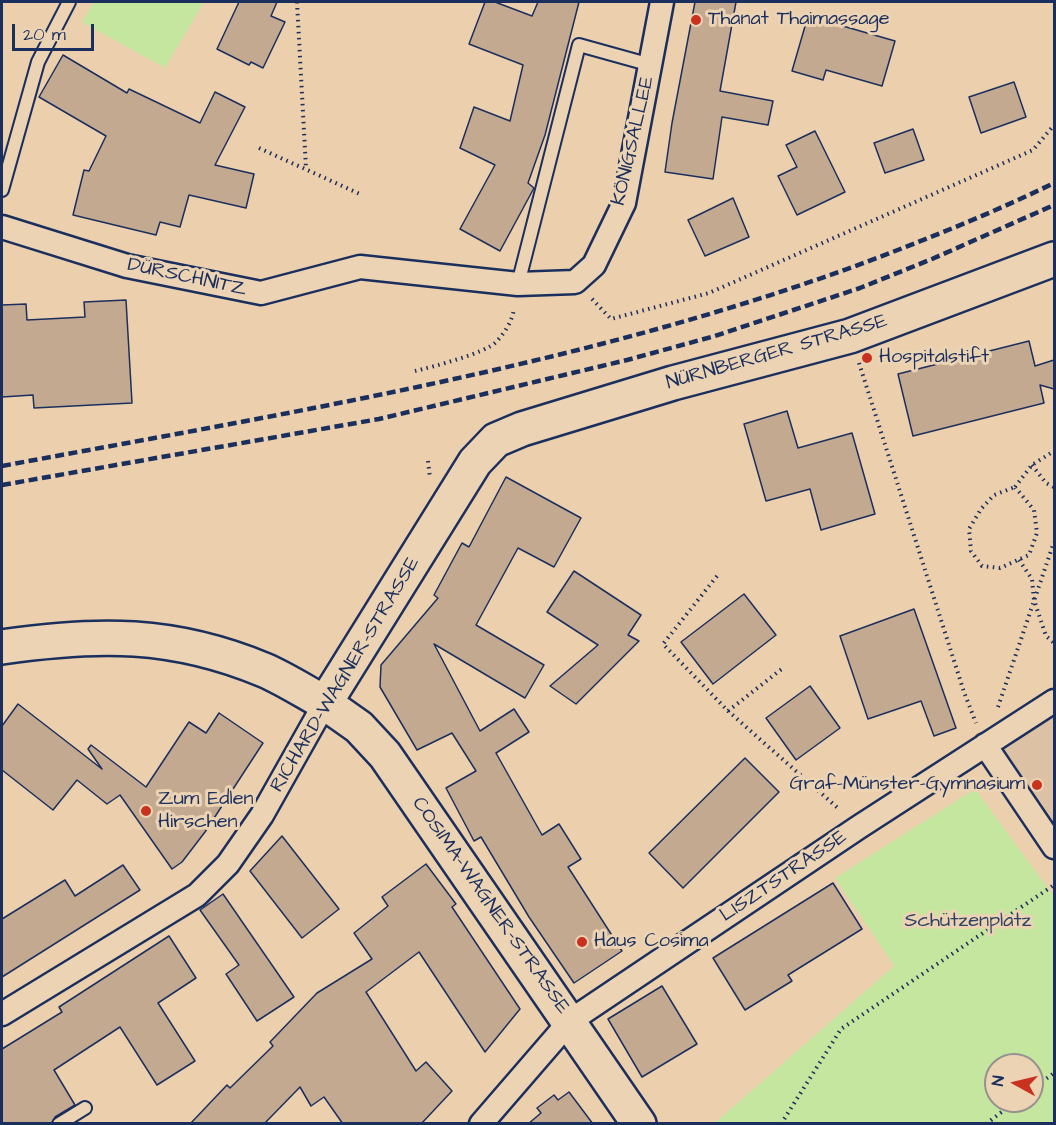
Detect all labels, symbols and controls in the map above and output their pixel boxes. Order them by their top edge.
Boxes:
place label: Thanat Thaimassage [708,8,890,32]
scale bar [15,12,98,50]
marker: Thanat Thaimassage [689,13,703,27]
text: 20 m [23,22,66,47]
street label: KÖNIGSALLEE [607,74,661,208]
street label: DÜRSCHNITZ [125,254,249,302]
street label: NÜRNBERGER STRASSE [664,310,890,396]
place label: Hospitalstift [879,346,989,370]
marker: Hospitalstift [860,351,874,365]
street label: RICHARD-WAGNER-STRASSE [266,553,426,797]
place label: Graf-Münster-Gymnasium [790,773,1025,797]
marker: Graf-Münster-Gymnasium [1030,778,1044,792]
place label: Zum Edlen Hirschen [158,788,253,835]
street label: COSIMA-WAGNER-STRASSE [406,793,574,1019]
marker: Zum Edlen Hirschen [139,804,153,818]
street label: LISZTSTRASSE [716,826,852,928]
park label: Schützenplatz [905,910,1031,934]
place label: Haus Cosima [594,930,709,954]
marker: Haus Cosima [575,935,589,949]
north arrow [984,1053,1044,1113]
text: N [987,1074,1010,1087]

